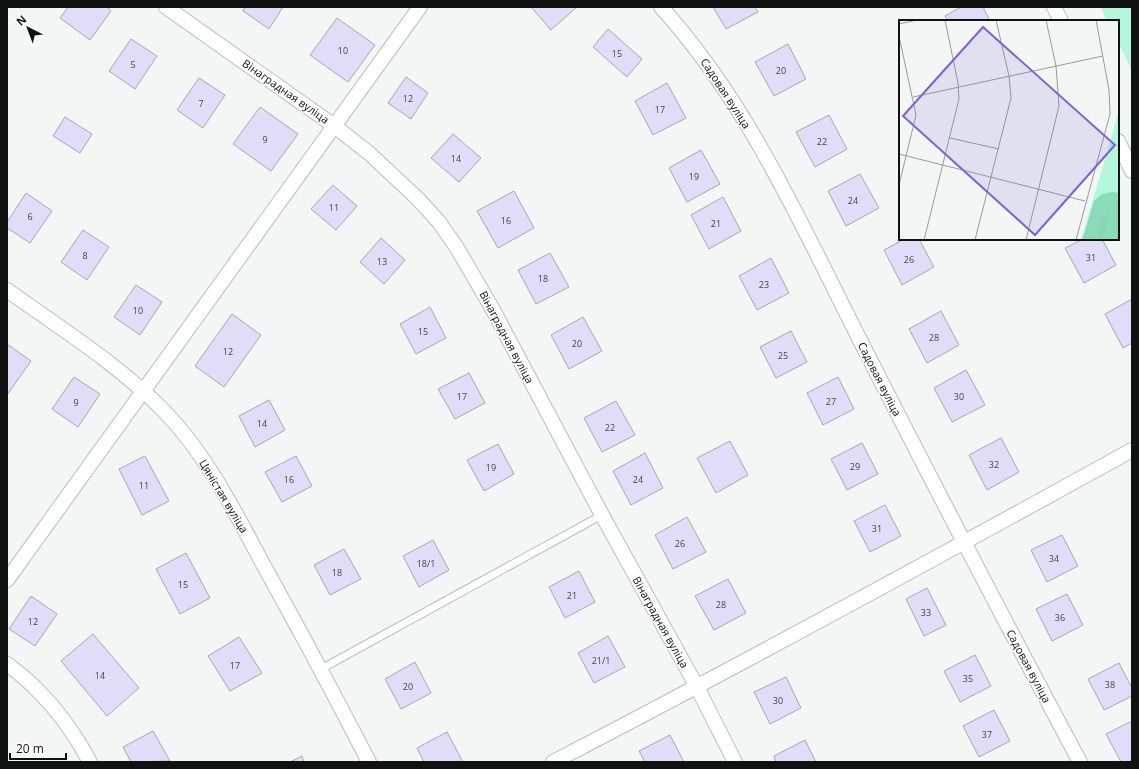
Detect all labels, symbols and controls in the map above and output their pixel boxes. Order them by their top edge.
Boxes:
north arrow [8,8,48,48]
text: N [13,12,29,29]
inset map [899,20,1119,240]
house number: 10 [338,44,348,57]
house number: 15 [612,47,622,60]
street label: Вінаградная вуліца [240,55,332,127]
street label: Садовая вуліца [698,55,754,131]
house number: 5 [130,58,136,71]
house number: 20 [776,64,786,77]
house number: 12 [403,92,413,105]
house number: 7 [198,97,204,110]
house number: 17 [655,103,665,116]
house number: 9 [262,133,268,146]
house number: 22 [817,135,827,148]
house number: 14 [451,152,461,165]
house number: 19 [689,170,699,183]
house number: 24 [848,194,858,207]
house number: 11 [329,201,339,214]
house number: 6 [27,210,33,223]
house number: 16 [501,214,511,227]
house number: 21 [711,217,721,230]
house number: 8 [82,249,88,262]
house number: 31 [1086,251,1096,264]
house number: 26 [904,253,914,266]
house number: 13 [377,255,387,268]
house number: 18 [538,272,548,285]
house number: 23 [759,278,769,291]
street label: Вінаградная вуліца [476,288,538,386]
house number: 10 [133,304,143,317]
house number: 15 [418,325,428,338]
house number: 28 [929,331,939,344]
house number: 20 [572,337,582,350]
street label: Садовая вуліца [855,339,905,419]
house number: 12 [223,345,233,358]
house number: 25 [778,349,788,362]
house number: 17 [457,390,467,403]
house number: 30 [954,390,964,403]
house number: 27 [826,395,836,408]
house number: 9 [73,396,79,409]
house number: 14 [257,417,267,430]
house number: 22 [605,421,615,434]
street label: Цяністая вуліца [196,456,252,536]
house number: 32 [989,458,999,471]
house number: 29 [850,460,860,473]
house number: 19 [486,461,496,474]
house number: 16 [284,473,294,486]
house number: 24 [633,473,643,486]
house number: 11 [139,479,149,492]
house number: 31 [872,522,882,535]
house number: 26 [675,537,685,550]
house number: 34 [1049,552,1059,565]
house number: 18/1 [417,557,435,570]
house number: 18 [332,566,342,579]
street label: Вінаградная вуліца [630,573,692,671]
house number: 15 [178,578,188,591]
house number: 21 [567,589,577,602]
house number: 28 [716,598,726,611]
house number: 33 [921,606,931,619]
house number: 36 [1055,611,1065,624]
house number: 12 [28,615,38,628]
street label: Садовая вуліца [1003,627,1055,705]
house number: 21/1 [592,654,610,667]
house number: 17 [230,659,240,672]
house number: 14 [95,669,105,682]
house number: 35 [963,672,973,685]
house number: 38 [1105,678,1115,691]
house number: 20 [403,680,413,693]
house number: 30 [773,694,783,707]
house number: 37 [982,728,992,741]
scale bar [10,735,66,761]
text: 20 m [16,740,44,757]

